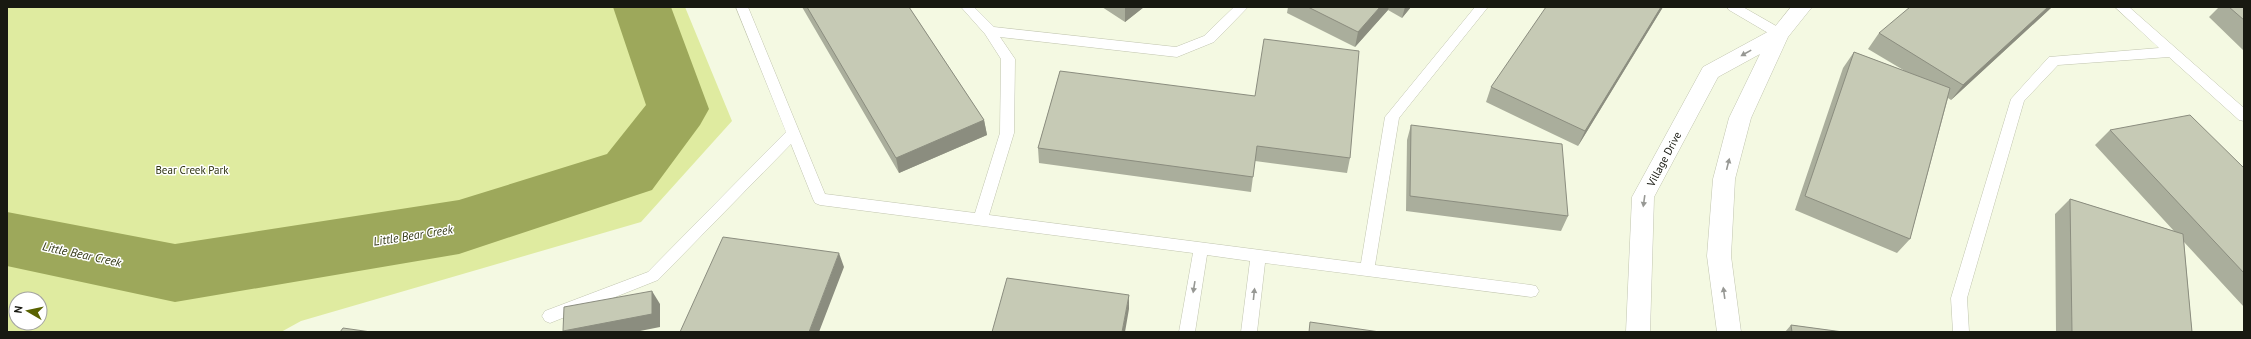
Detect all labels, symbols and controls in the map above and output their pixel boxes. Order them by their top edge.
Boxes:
one-way arrow [1740,49,1752,56]
street label: Village Drive [1643,129,1684,190]
one-way arrow [1725,158,1731,170]
park label: Bear Creek Park [155,163,229,177]
one-way arrow [1641,195,1647,207]
water label: Little Bear Creek [372,221,454,249]
water label: Little Bear Creek [41,238,123,270]
one-way arrow [1191,281,1197,293]
one-way arrow [1721,287,1727,299]
one-way arrow [1250,288,1257,300]
north arrow [8,291,48,331]
text: N [11,305,26,314]

